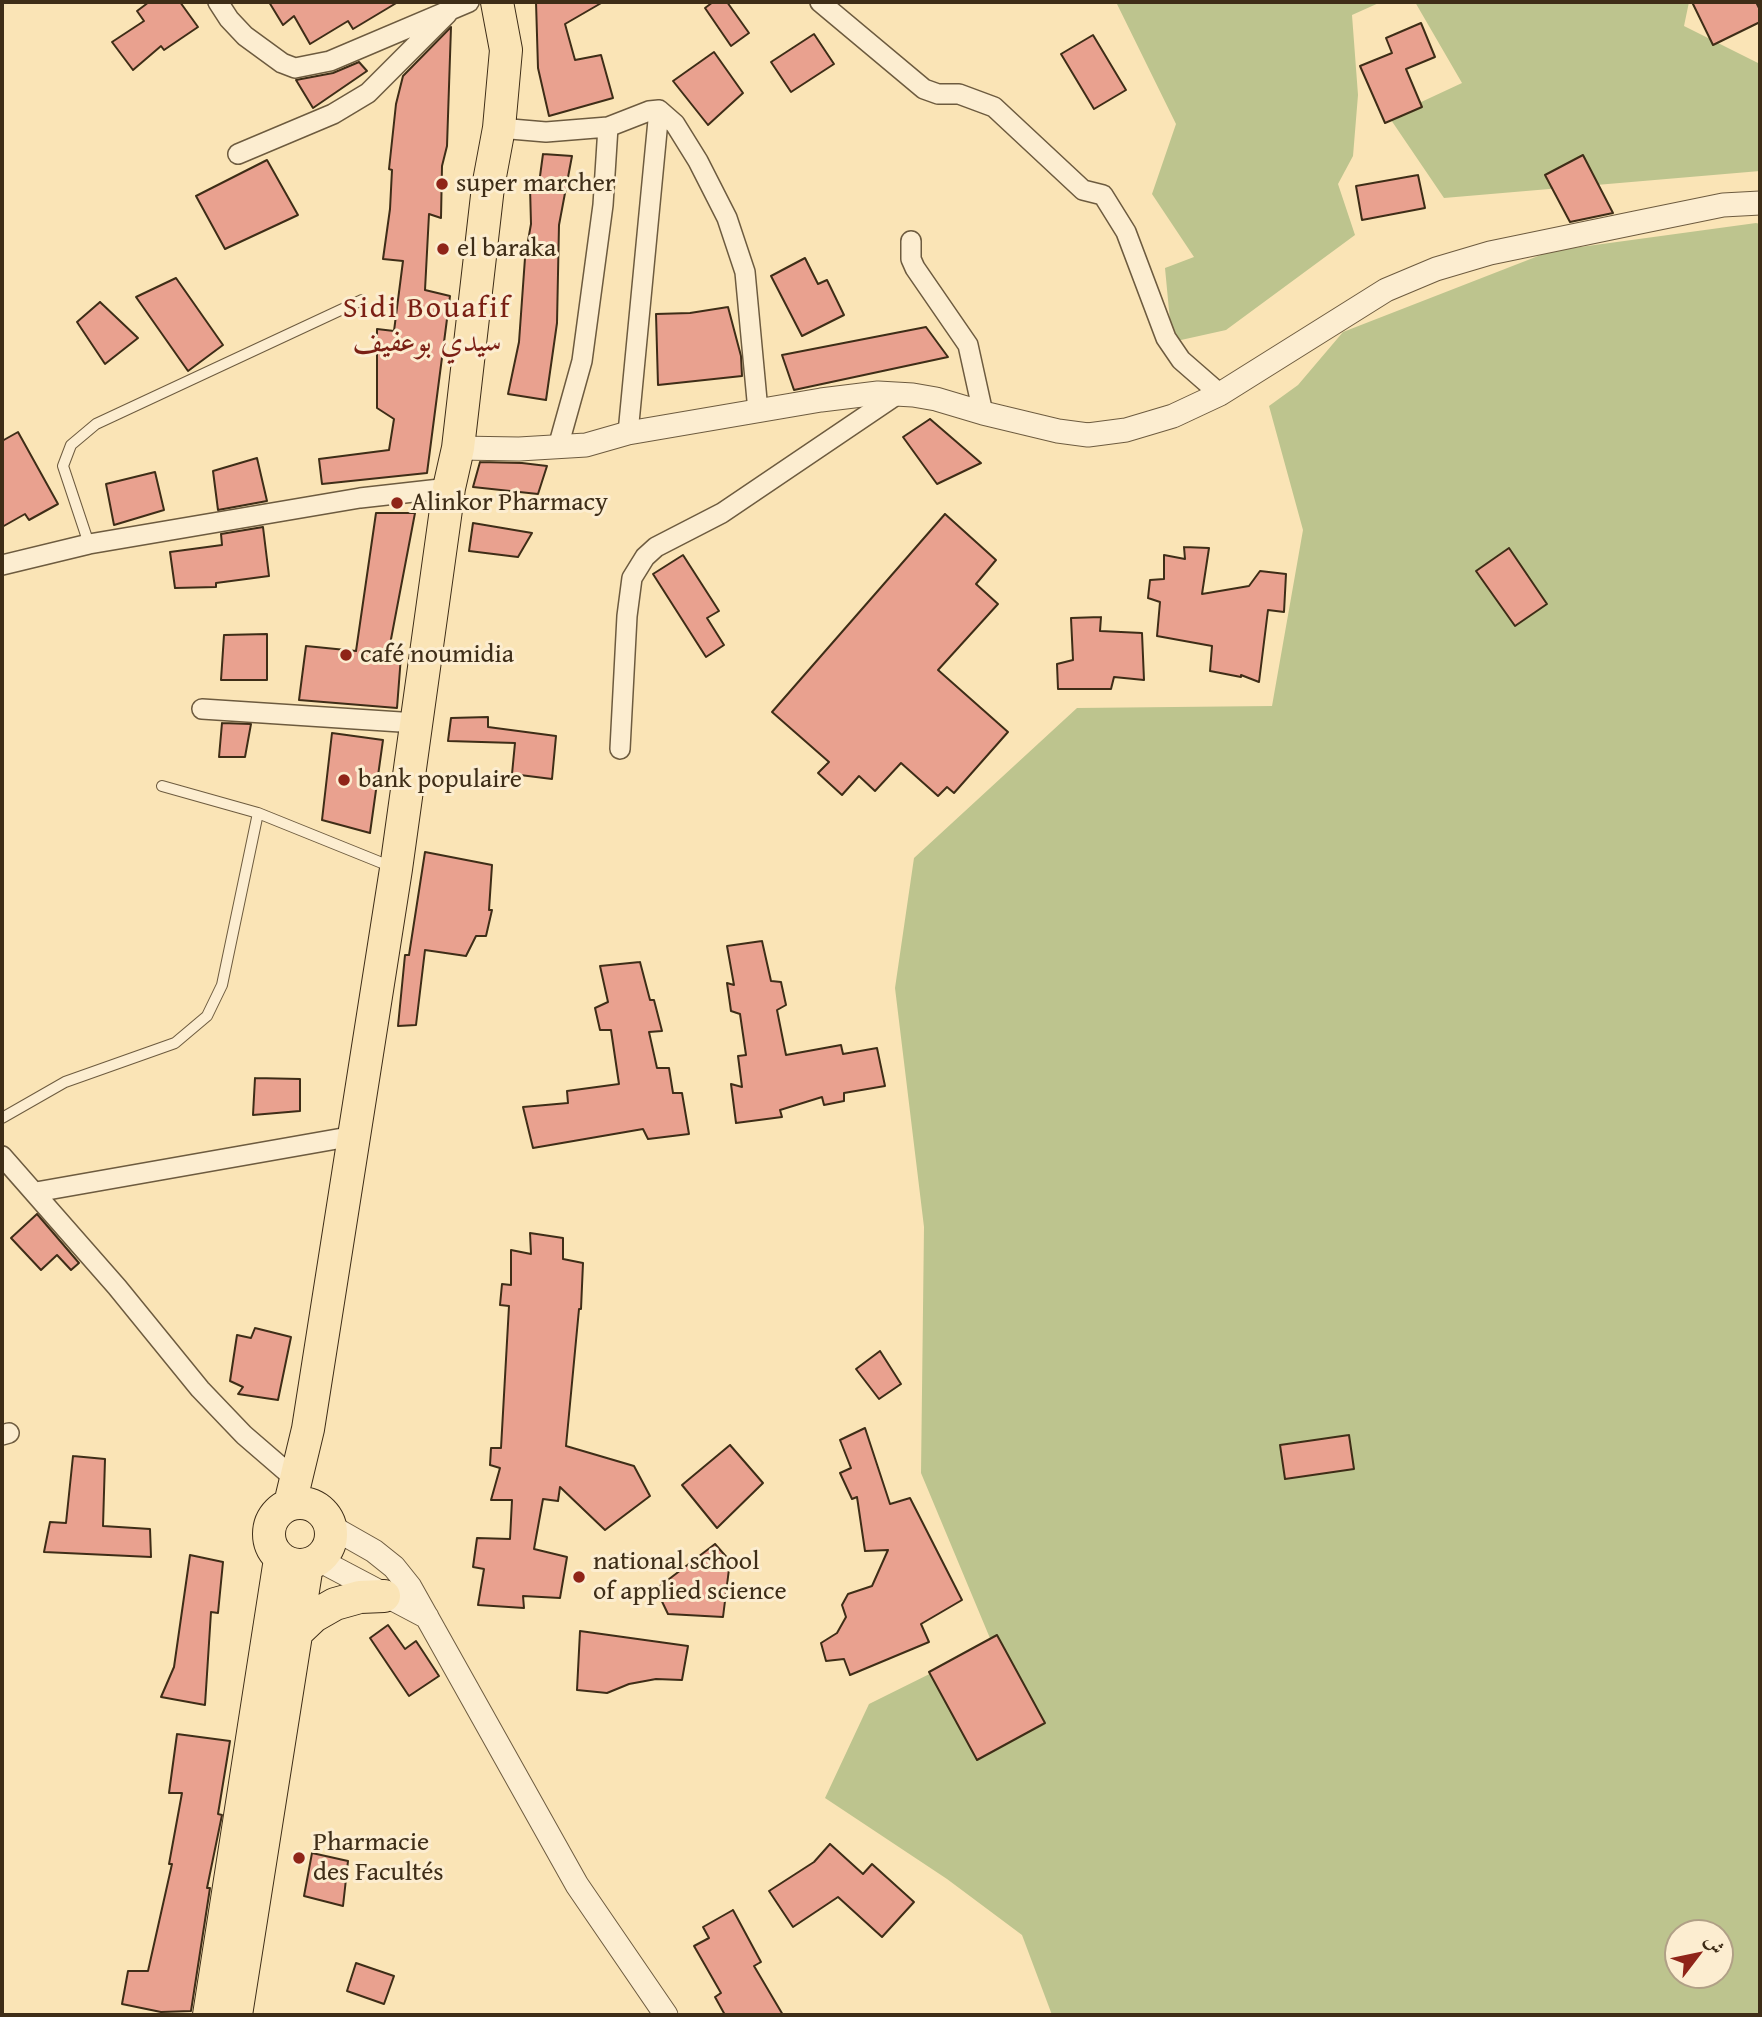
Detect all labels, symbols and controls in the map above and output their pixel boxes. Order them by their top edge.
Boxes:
place label: super marcher [456,168,616,200]
marker: super marcher [434,176,450,192]
place label: el baraka [457,233,556,265]
marker: el baraka [435,241,451,257]
district label: Sidi Bouafif سيدي بوعفيف [344,291,510,362]
place label: Alinkor Pharmacy [411,487,608,519]
marker: Alinkor Pharmacy [389,495,405,511]
place label: café noumidia [360,639,514,671]
marker: café noumidia [338,647,354,663]
place label: bank populaire [358,764,522,796]
marker: bank populaire [336,772,352,788]
place label: national school of applied science [593,1546,787,1608]
marker: national school of applied science [571,1569,587,1585]
place label: Pharmacie des Facultés [313,1827,444,1888]
marker: Pharmacie des Facultés [291,1850,307,1866]
north arrow [1664,1919,1734,1989]
text: ش [1698,1929,1732,1959]

